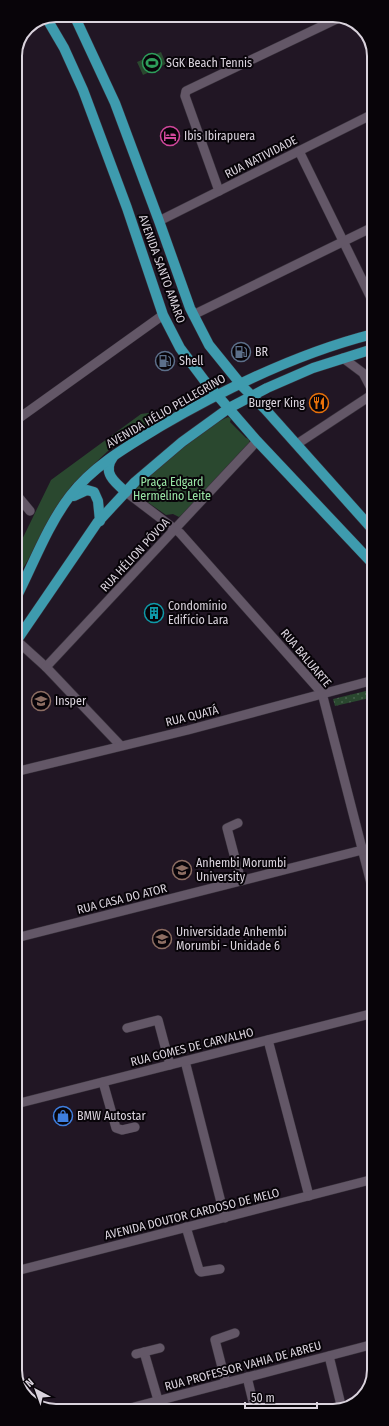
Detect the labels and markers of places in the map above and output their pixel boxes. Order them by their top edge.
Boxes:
sports icon: SGK Beach Tennis [141,52,163,74]
place label: SGK Beach Tennis [166,56,252,70]
hotel icon: Ibis Ibirapuera [159,125,181,147]
place label: Ibis Ibirapuera [184,129,255,143]
fuel station icon: BR [230,341,252,363]
place label: BR [255,345,269,359]
fuel station icon: Shell [154,350,176,372]
place label: Shell [179,354,204,368]
restaurant icon: Burger King [308,392,330,414]
place label: Burger King [248,396,305,410]
place label: Condomínio Edifício Lara [168,599,228,627]
building icon: Condomínio Edifício Lara [143,602,165,624]
school or university icon: Insper [30,690,52,712]
place label: Insper [55,694,87,708]
place label: Anhembi Morumbi University [196,856,286,884]
school or university icon: Anhembi Morumbi University [171,859,193,881]
place label: Universidade Anhembi Morumbi - Unidade 6 [176,925,287,953]
school or university icon: Universidade Anhembi Morumbi - Unidade 6 [151,928,173,950]
shop icon: BMW Autostar [52,1105,74,1127]
place label: BMW Autostar [77,1109,146,1123]

